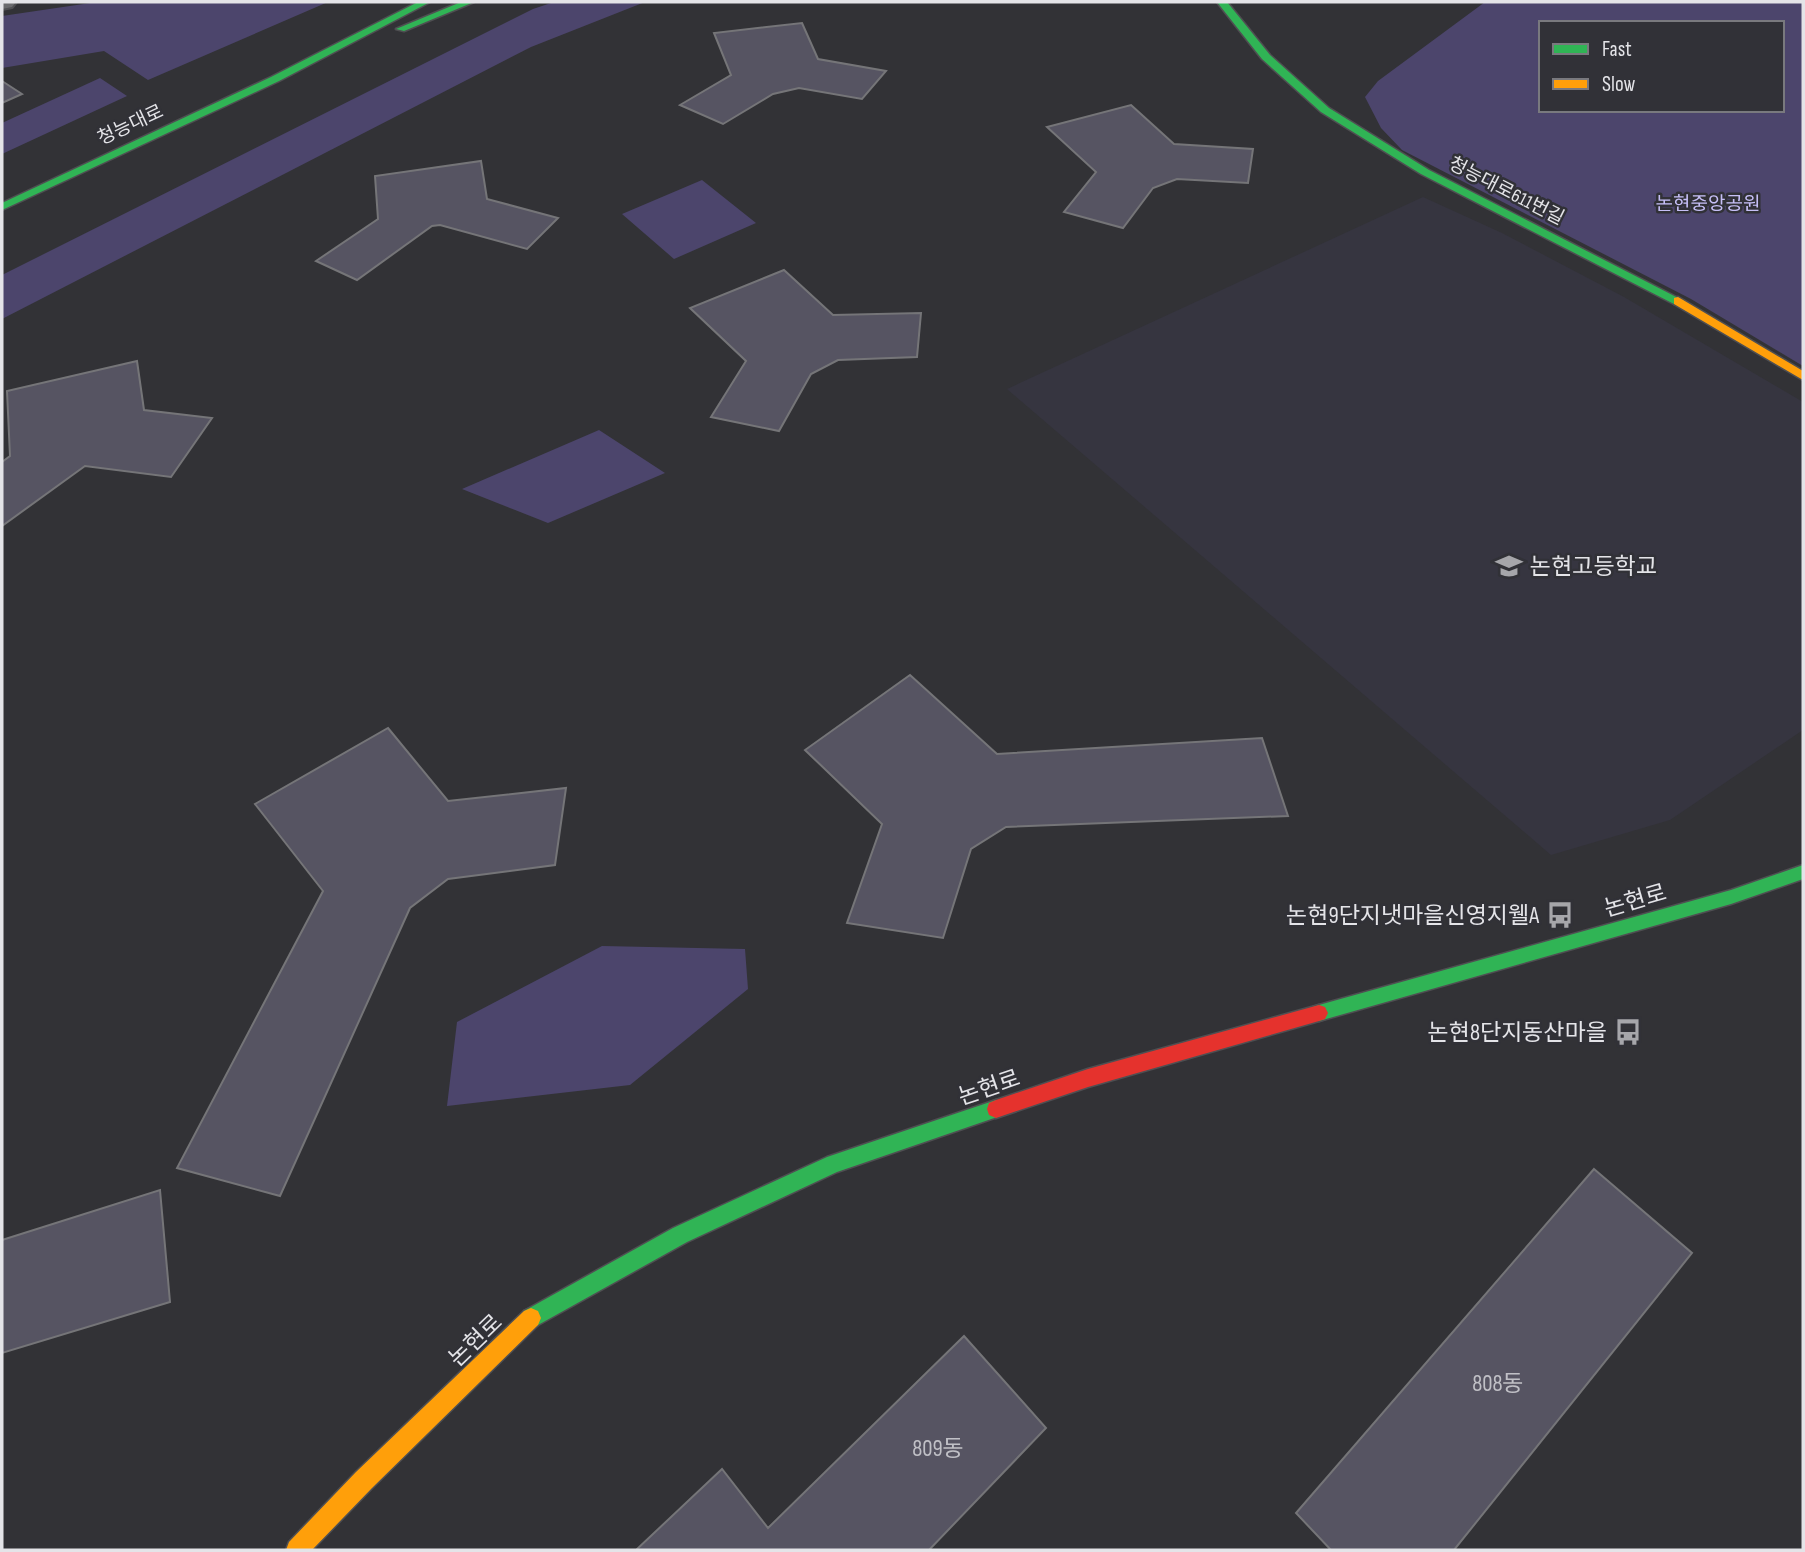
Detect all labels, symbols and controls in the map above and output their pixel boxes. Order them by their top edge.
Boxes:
legend [1539,21,1784,112]
text: Fast [1602,37,1632,62]
text: Slow [1602,72,1636,97]
street label: 청능대로 [94,100,167,151]
street label: 청능대로611번길 [1445,152,1568,230]
park label: 논현중앙공원 [1656,193,1760,216]
school or university icon: 논현고등학교 [1494,551,1524,581]
place label: 논현고등학교 [1530,553,1657,581]
street label: 논현로 [1601,879,1670,923]
bus stop icon: 논현9단지냇마을신영지웰A [1545,900,1575,930]
place label: 논현9단지냇마을신영지웰A [1286,902,1539,930]
bus stop icon: 논현8단지동산마을 [1613,1017,1643,1047]
place label: 논현8단지동산마을 [1428,1019,1607,1047]
street label: 논현로 [955,1064,1024,1112]
street label: 논현로 [443,1309,508,1373]
house number: 808동 [1472,1370,1524,1398]
house number: 809동 [912,1435,964,1463]

